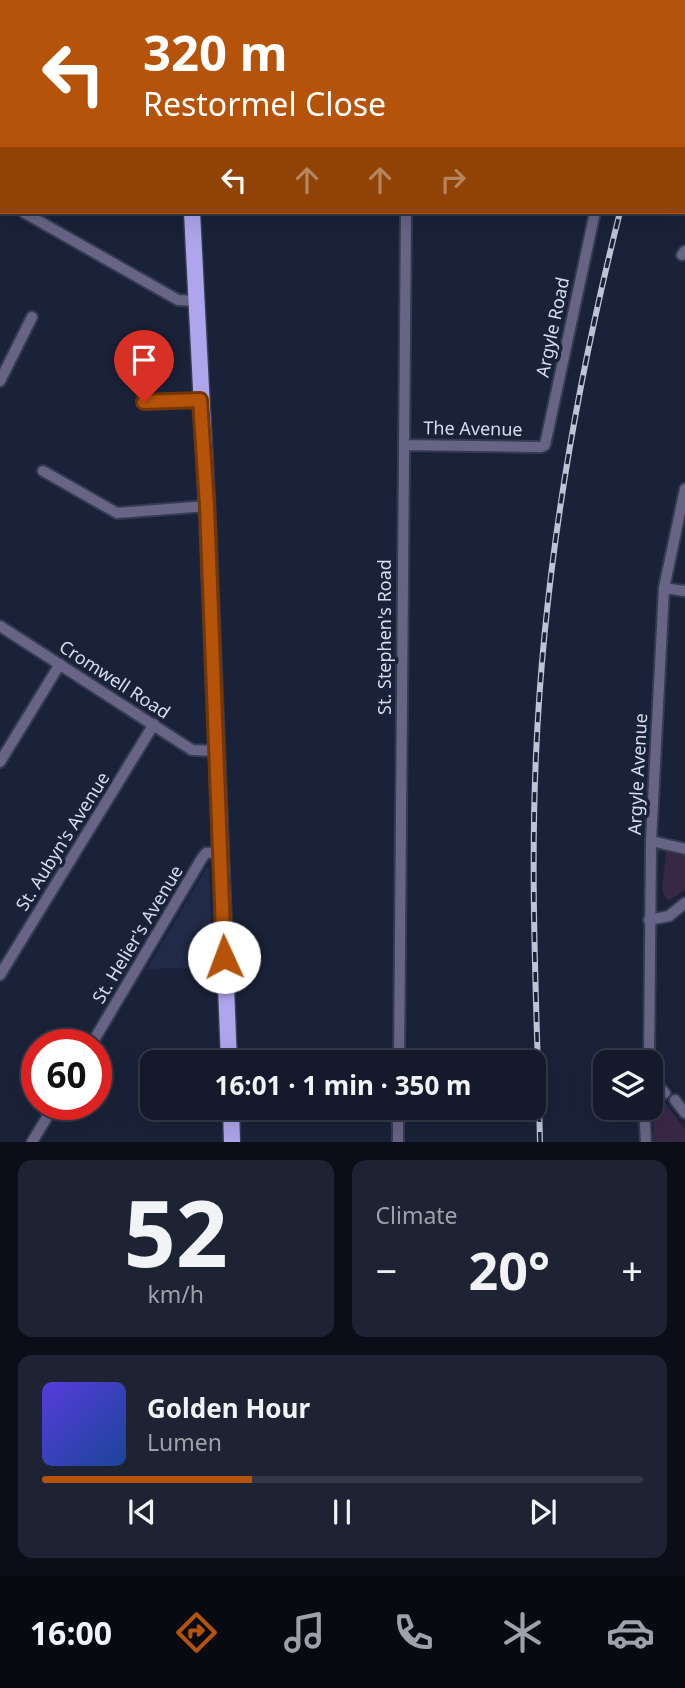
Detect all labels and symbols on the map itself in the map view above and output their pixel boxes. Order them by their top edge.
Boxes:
street label: Argyle Road [530,275,574,379]
pin [114,330,174,402]
street label: The Avenue [423,415,523,441]
street label: St. Stephen's Road [372,559,396,715]
street label: Cromwell Road [55,634,175,724]
street label: Argyle Avenue [622,713,652,835]
street label: St. Aubyn's Avenue [10,767,114,915]
street label: St. Helier's Avenue [86,861,188,1007]
position arrow [187,920,261,994]
speed limit sign: 60 [21,1029,112,1120]

